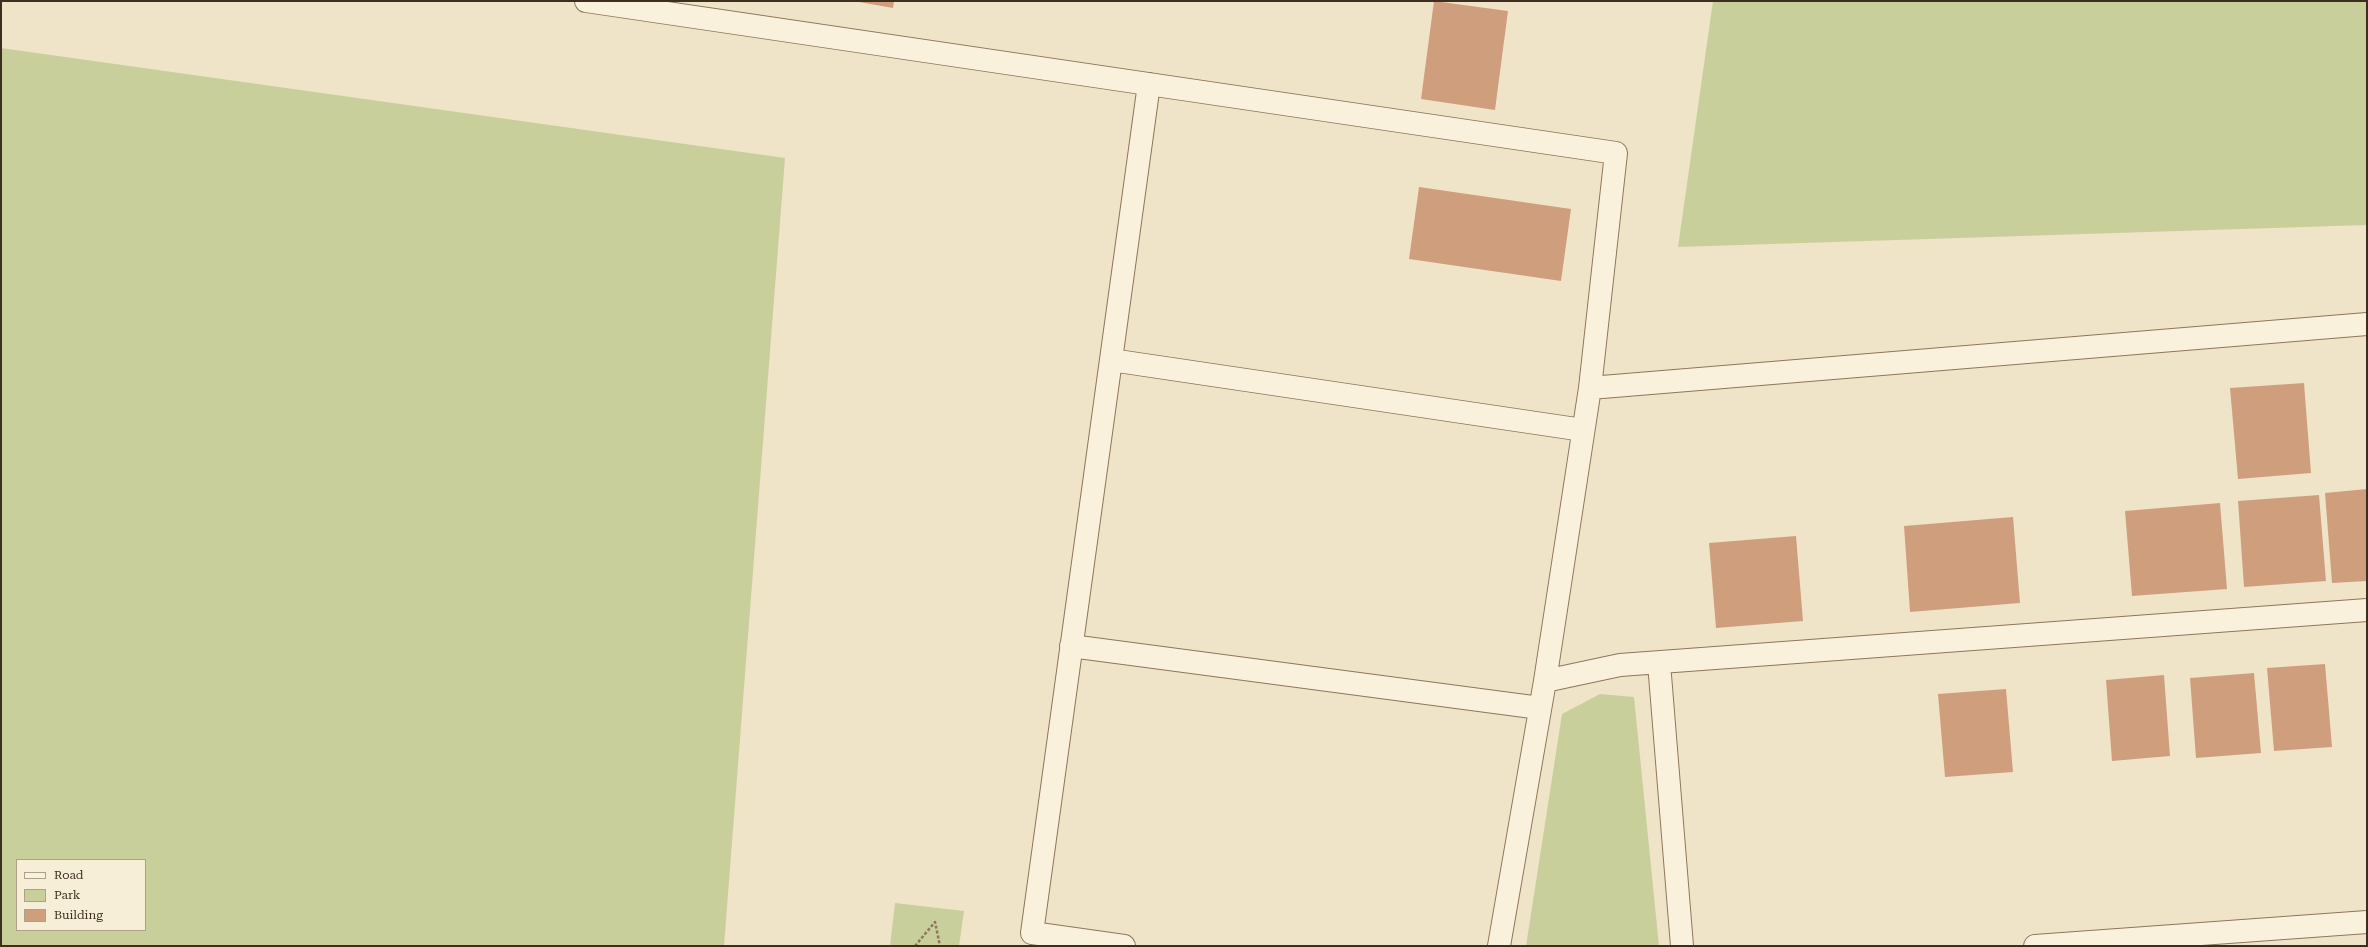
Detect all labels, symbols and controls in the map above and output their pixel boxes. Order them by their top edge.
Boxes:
legend [16,859,146,931]
text: Road [54,868,83,882]
text: Park [54,888,80,902]
text: Building [54,908,103,922]

